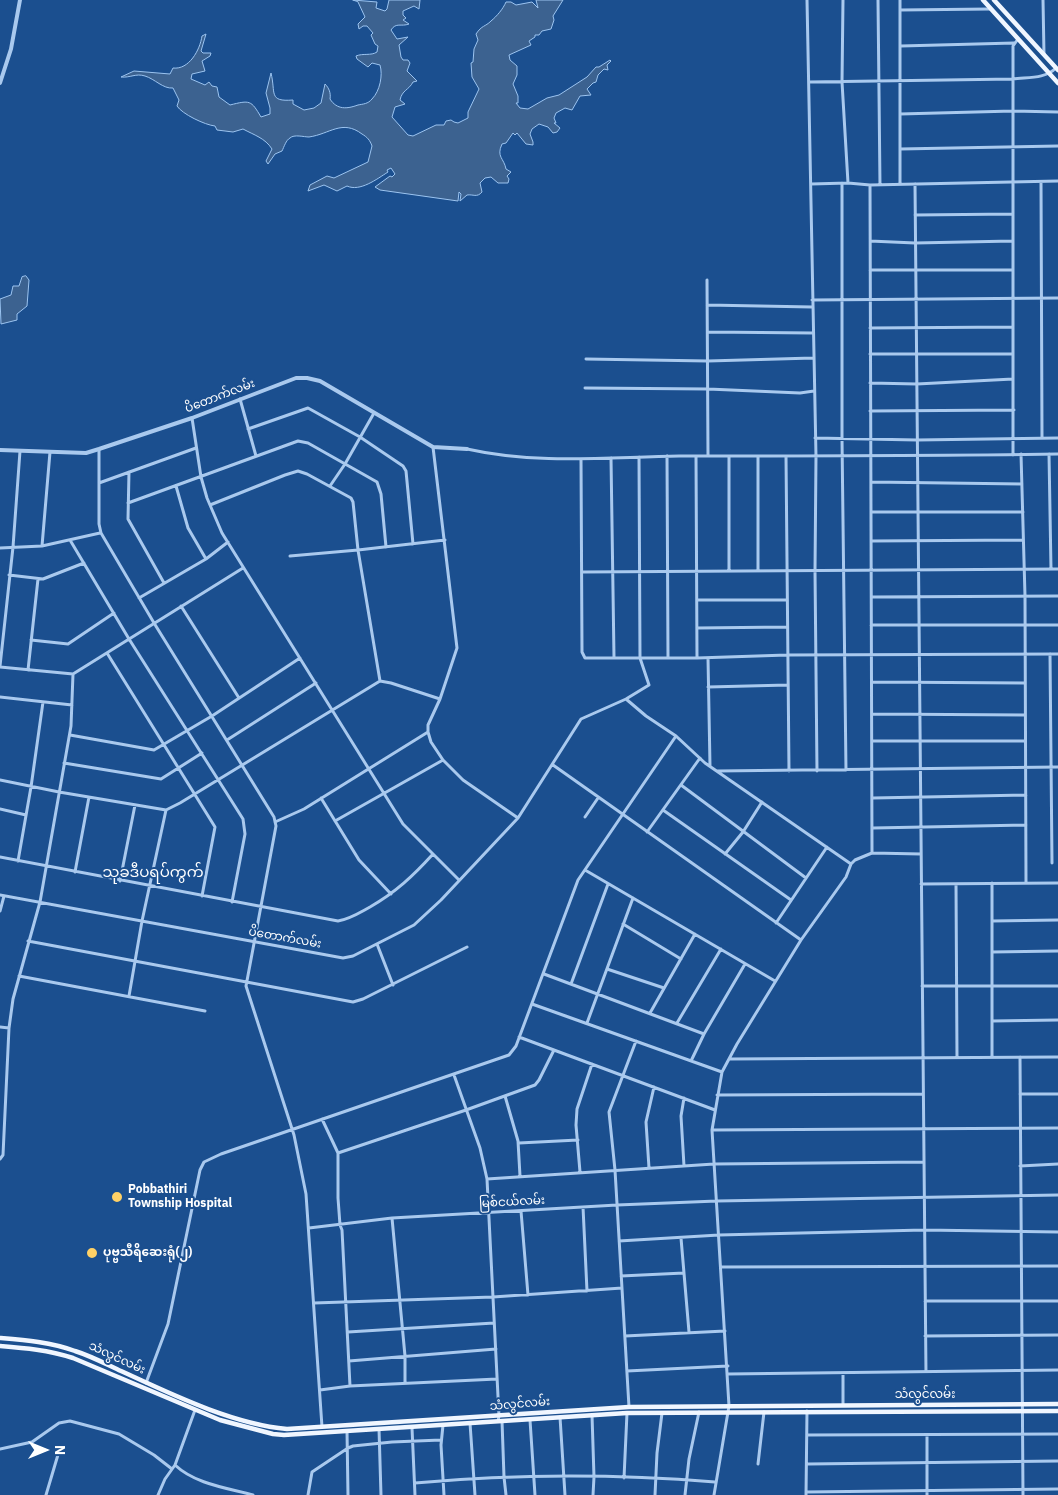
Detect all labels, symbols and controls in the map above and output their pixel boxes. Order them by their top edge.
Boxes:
street label: ပိတောက်လမ်း [183,376,257,416]
district label: သုခဒီပရပ်ကွက် [103,864,203,882]
street label: ပိတောက်လမ်း [247,925,323,951]
place label: Pobbathiri Township Hospital [128,1183,232,1211]
marker: Pobbathiri Township Hospital [110,1190,124,1204]
street label: မြစ်ငယ်လမ်း [479,1193,545,1211]
marker: ပုဗ္ဗသီရိဆေးရုံ(၂) [85,1246,99,1260]
place label: ပုဗ္ဗသီရိဆေးရုံ(၂) [103,1246,192,1260]
street label: သံလွင်လမ်း [86,1339,148,1377]
street label: သံလွင်လမ်း [895,1388,955,1402]
street label: သံလွင်လမ်း [489,1394,551,1414]
north arrow [20,1425,70,1475]
text: N [51,1445,69,1455]

